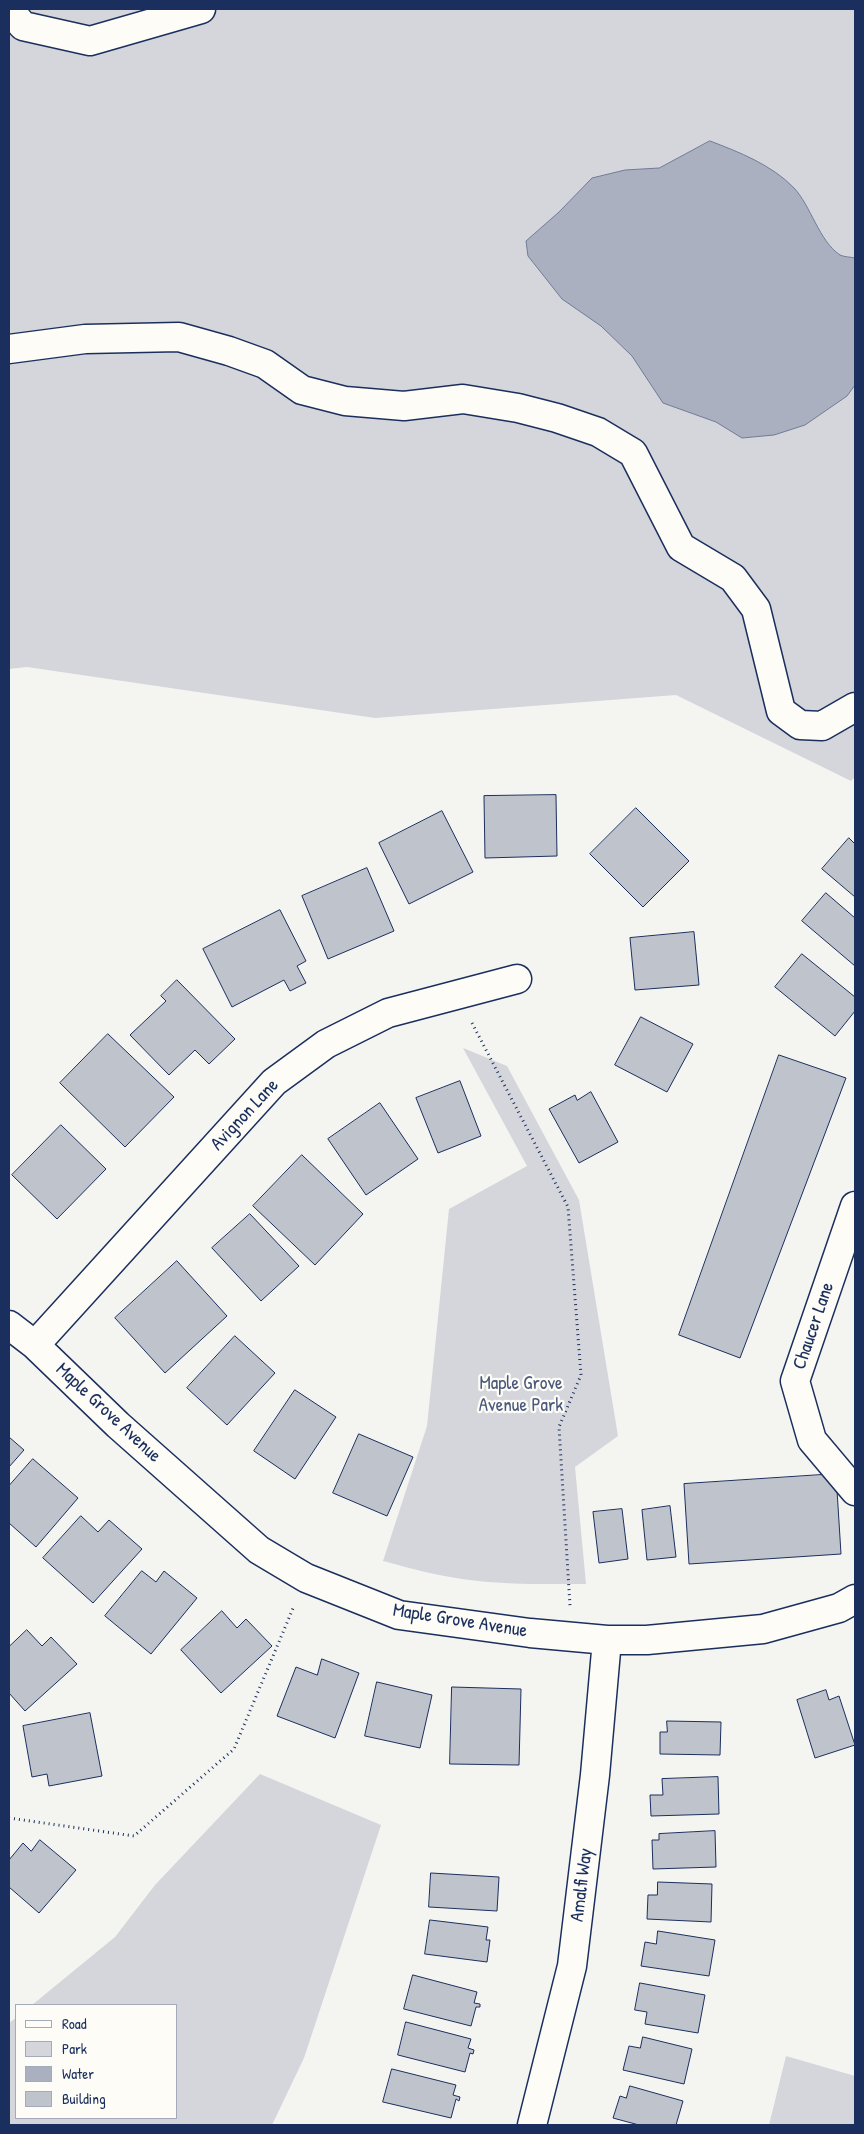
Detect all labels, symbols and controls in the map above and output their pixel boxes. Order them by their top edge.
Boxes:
street label: Avignon Lane [206,1075,284,1155]
street label: Chaucer Lane [788,1279,840,1373]
street label: Maple Grove Avenue [51,1358,165,1468]
park label: Maple Grove Avenue Park [479,1373,563,1417]
street label: Maple Grove Avenue [391,1599,529,1643]
street label: Amalfi Way [566,1847,598,1923]
legend [15,2004,178,2119]
text: Road [62,2013,87,2034]
text: Park [62,2038,87,2059]
text: Water [62,2063,94,2084]
text: Building [62,2088,106,2109]

